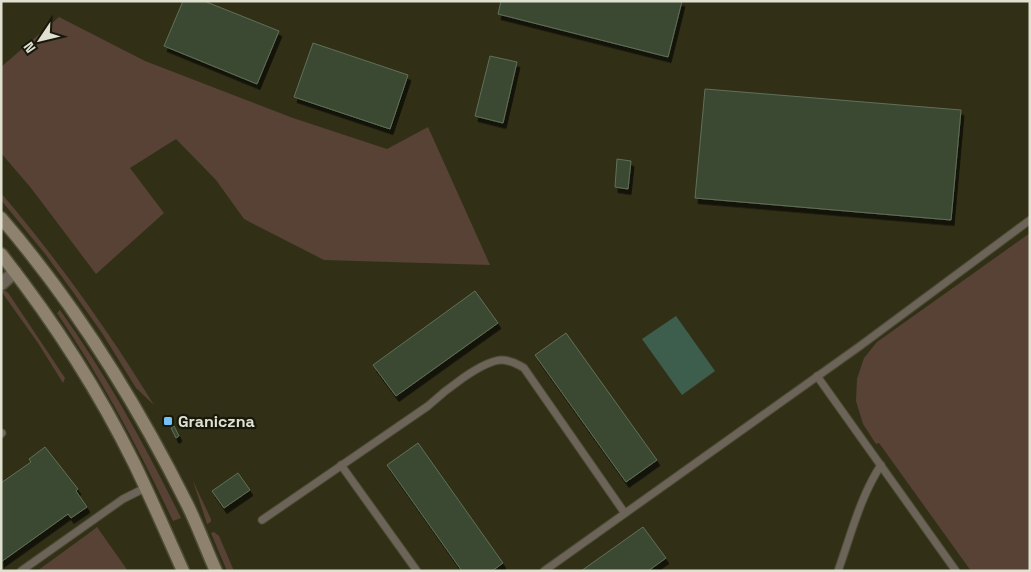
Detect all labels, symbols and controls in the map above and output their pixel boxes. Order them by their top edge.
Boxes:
north arrow [15,15,65,65]
text: N [19,38,39,56]
place label: Graniczna [178,411,255,432]
marker: Graniczna [162,415,174,427]

